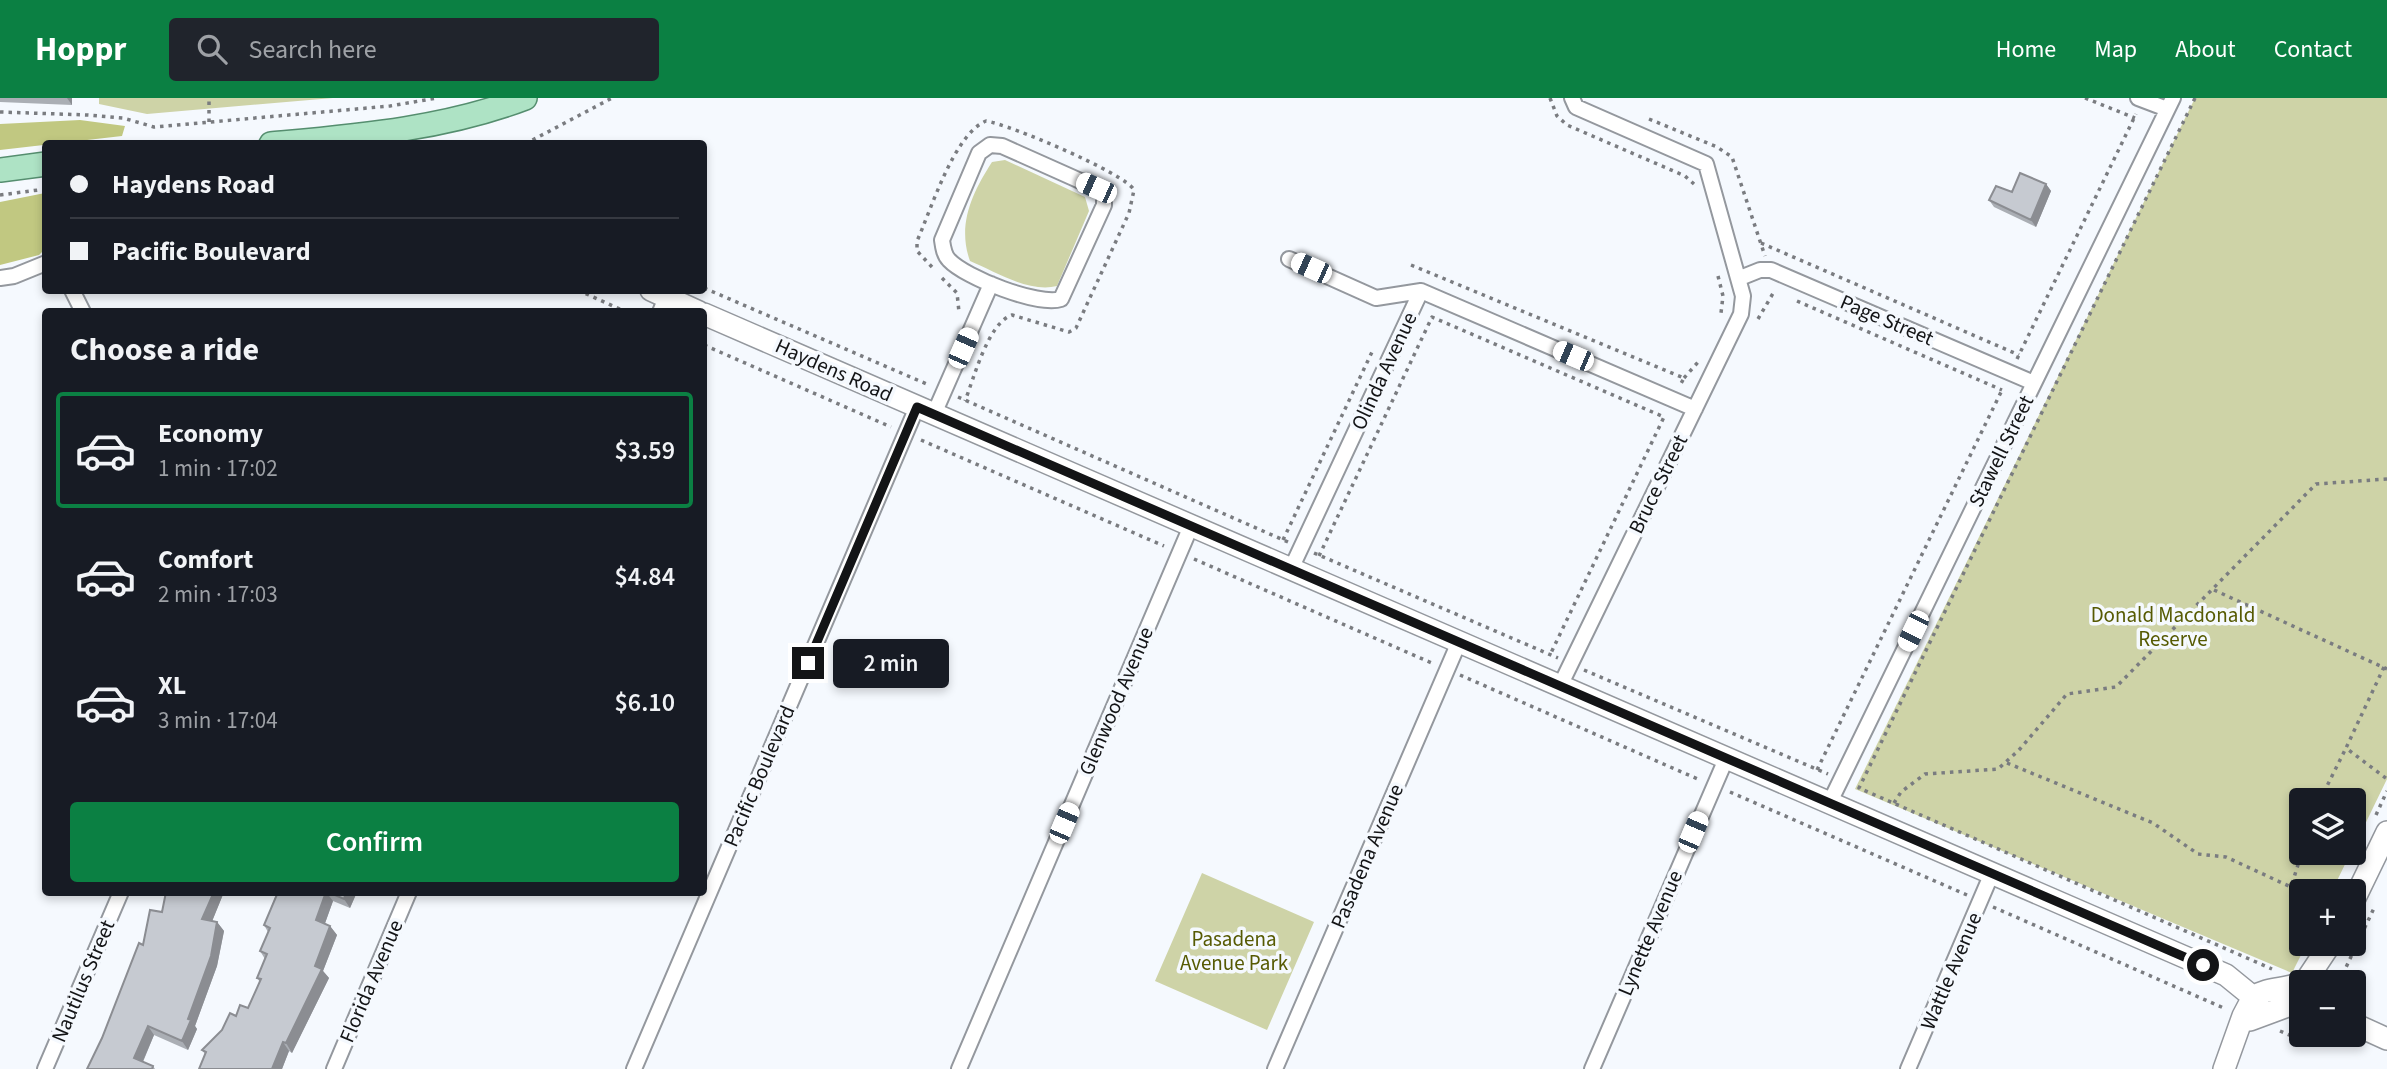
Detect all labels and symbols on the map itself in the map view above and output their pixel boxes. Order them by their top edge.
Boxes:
car [1073,170,1120,206]
car [1288,250,1335,286]
street label: Page Street [1836,287,1938,353]
street label: Olinda Avenue [1344,307,1424,435]
car [945,325,982,371]
street label: Haydens Road [771,331,897,409]
car [1550,338,1597,374]
street label: Stawell Street [1961,390,2041,512]
street label: Bruce Street [1621,429,1695,539]
park label: Donald Macdonald Reserve [2091,600,2255,654]
car [1895,608,1932,654]
street label: Glenwood Avenue [1071,622,1161,780]
callout: 2 min [832,638,948,688]
route end [792,647,824,679]
street label: Pacific Boulevard [716,701,802,851]
street label: Pasadena Avenue [1323,779,1411,933]
car [1047,800,1082,846]
car [1676,809,1711,855]
street label: Lynette Avenue [1610,866,1690,1000]
street label: Wattle Avenue [1913,908,1989,1034]
street label: Nautilus Street [44,915,122,1047]
street label: Florida Avenue [332,915,410,1047]
park label: Pasadena Avenue Park [1180,924,1289,978]
route start [2187,949,2219,981]

